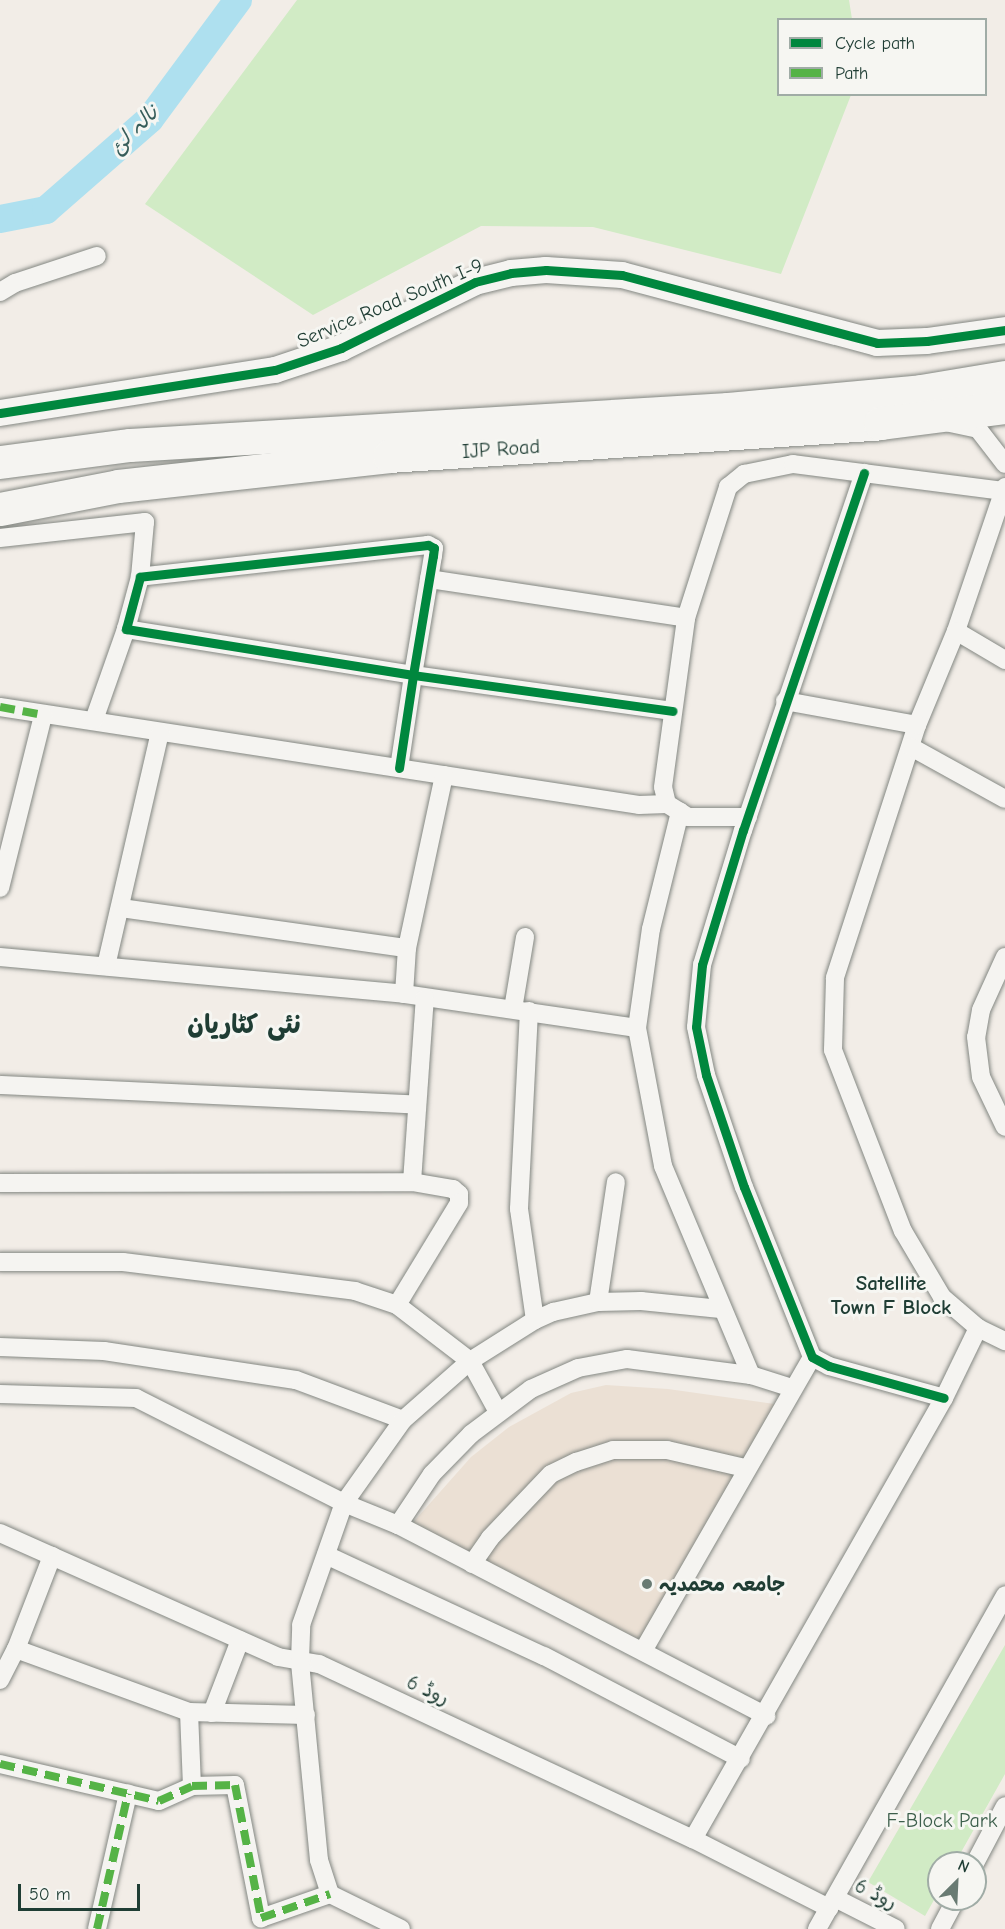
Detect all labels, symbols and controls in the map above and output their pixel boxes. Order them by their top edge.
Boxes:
legend [777,18,987,96]
text: Cycle path [835,33,915,54]
text: Path [835,63,868,84]
water label: نالہ لئ [104,99,164,159]
street label: Service Road South I-9 [293,253,487,353]
street label: IJP Road [461,434,541,464]
district label: نئی کٹاریان [187,1010,301,1042]
district label: Satellite Town F Block [831,1270,951,1320]
place label: جامعہ محمدیہ [659,1572,785,1596]
marker: جامعہ محمدیہ [640,1577,654,1591]
street label: روڈ 6 [403,1670,453,1710]
park label: F-Block Park [887,1808,997,1832]
north arrow [927,1851,987,1911]
text: N [955,1856,972,1877]
scale bar [21,1872,142,1910]
street label: روڈ 6 [851,1873,901,1915]
text: 50 m [29,1884,71,1905]

